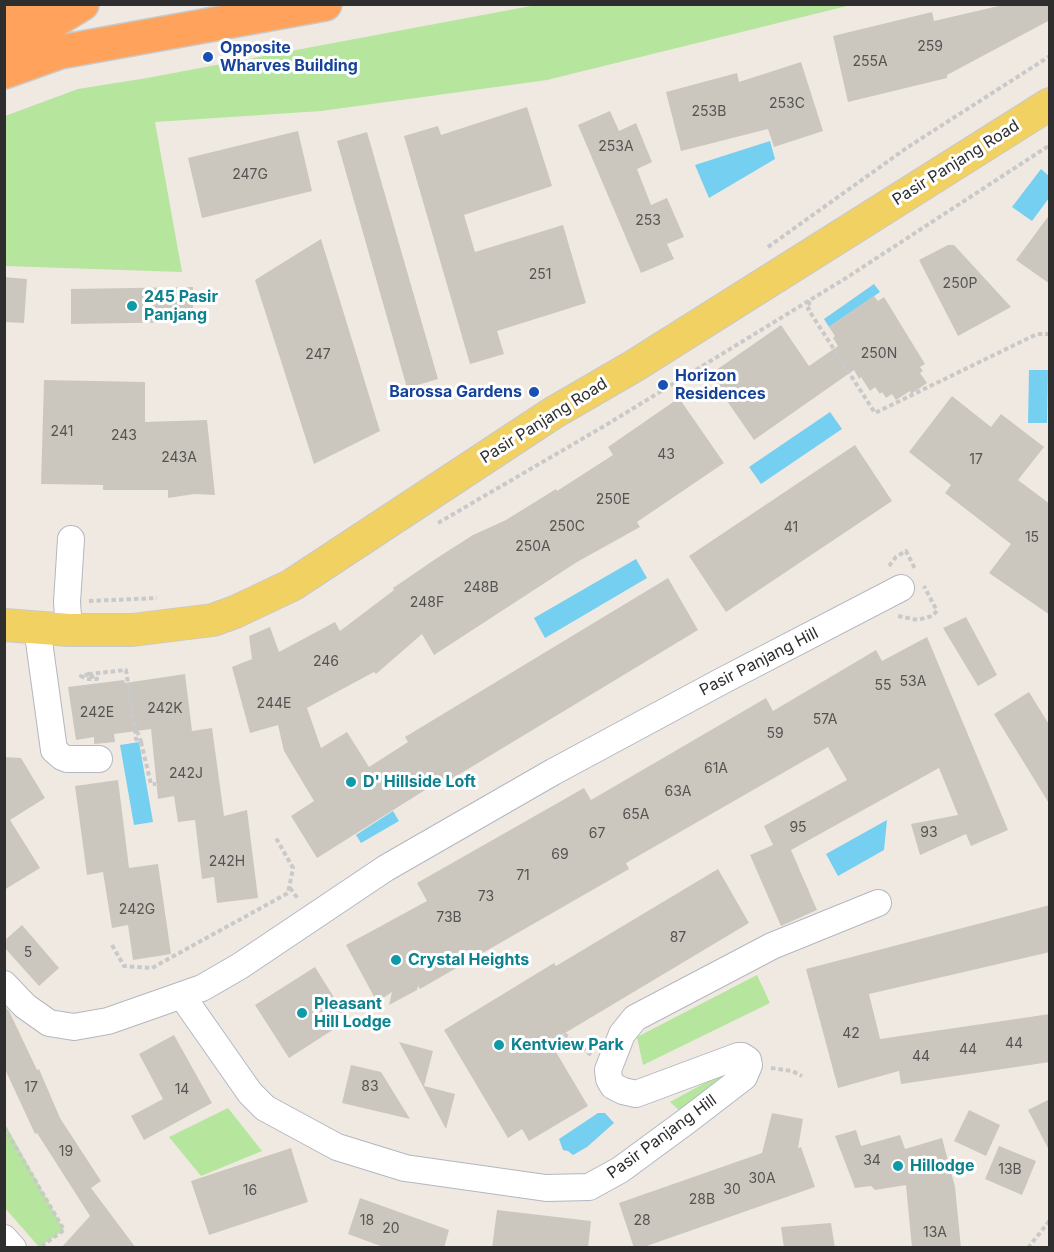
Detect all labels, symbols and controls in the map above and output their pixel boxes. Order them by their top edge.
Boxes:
place label: Opposite Wharves Building [220,38,358,76]
house number: 259 [917,39,943,55]
marker: Opposite Wharves Building [201,50,215,64]
house number: 255A [852,54,888,70]
house number: 253C [769,96,805,112]
house number: 253B [692,104,726,120]
street label: Pasir Panjang Road [889,116,1023,210]
house number: 253A [598,139,634,155]
house number: 247G [232,167,268,183]
house number: 253 [635,213,661,229]
house number: 251 [529,267,551,283]
house number: 250P [943,276,977,292]
place label: 245 Pasir Panjang [144,287,218,325]
marker: 245 Pasir Panjang [125,299,139,313]
house number: 250N [861,346,897,362]
house number: 247 [305,347,331,363]
place label: Horizon Residences [675,366,766,404]
street label: Pasir Panjang Road [477,374,611,468]
marker: Horizon Residences [656,378,670,392]
place label: Barossa Gardens [389,382,522,402]
marker: Barossa Gardens [527,385,541,399]
house number: 241 [51,424,73,440]
house number: 243 [111,428,137,444]
house number: 43 [657,447,675,463]
house number: 243A [161,450,197,466]
house number: 17 [969,452,983,468]
house number: 250E [596,492,630,508]
house number: 250C [549,519,585,535]
house number: 41 [784,520,798,536]
house number: 15 [1025,530,1039,546]
house number: 250A [515,539,551,555]
house number: 248B [463,580,499,596]
house number: 248F [410,595,444,611]
street label: Pasir Panjang Hill [696,624,822,700]
house number: 246 [313,654,339,670]
house number: 53A [900,674,926,690]
house number: 55 [874,678,892,694]
house number: 244E [257,696,291,712]
house number: 242K [147,701,183,717]
house number: 242E [80,705,114,721]
house number: 57A [813,712,837,728]
house number: 59 [766,726,784,742]
house number: 61A [704,761,728,777]
house number: 242J [169,766,203,782]
place label: D' Hillside Loft [363,772,476,792]
marker: D' Hillside Loft [344,775,358,789]
house number: 63A [665,784,691,800]
house number: 65A [623,807,649,823]
house number: 95 [789,820,807,836]
house number: 93 [920,825,938,841]
house number: 67 [589,826,605,842]
house number: 69 [551,847,569,863]
house number: 242H [209,854,245,870]
house number: 71 [516,868,530,884]
house number: 73 [478,889,494,905]
house number: 242G [119,902,155,918]
house number: 73B [436,910,462,926]
house number: 87 [670,930,686,946]
house number: 5 [24,945,32,961]
place label: Crystal Heights [408,950,529,970]
marker: Crystal Heights [389,953,403,967]
place label: Pleasant Hill Lodge [314,994,391,1032]
marker: Pleasant Hill Lodge [295,1006,309,1020]
house number: 42 [842,1026,860,1042]
place label: Kentview Park [511,1035,624,1055]
house number: 44 [1005,1036,1023,1052]
marker: Kentview Park [492,1038,506,1052]
house number: 44 [959,1042,977,1058]
house number: 44 [912,1049,930,1065]
house number: 83 [361,1079,379,1095]
house number: 17 [24,1080,38,1096]
house number: 14 [175,1082,189,1098]
street label: Pasir Panjang Hill [603,1091,721,1183]
house number: 19 [59,1144,73,1160]
house number: 34 [863,1153,881,1169]
place label: Hillodge [910,1156,974,1176]
marker: Hillodge [891,1159,905,1173]
house number: 13B [998,1162,1022,1178]
house number: 30A [748,1171,776,1187]
house number: 30 [723,1182,741,1198]
house number: 16 [243,1183,257,1199]
house number: 28B [689,1192,715,1208]
house number: 18 [360,1213,374,1229]
house number: 28 [633,1213,651,1229]
house number: 20 [382,1221,400,1237]
house number: 13A [923,1225,947,1241]

